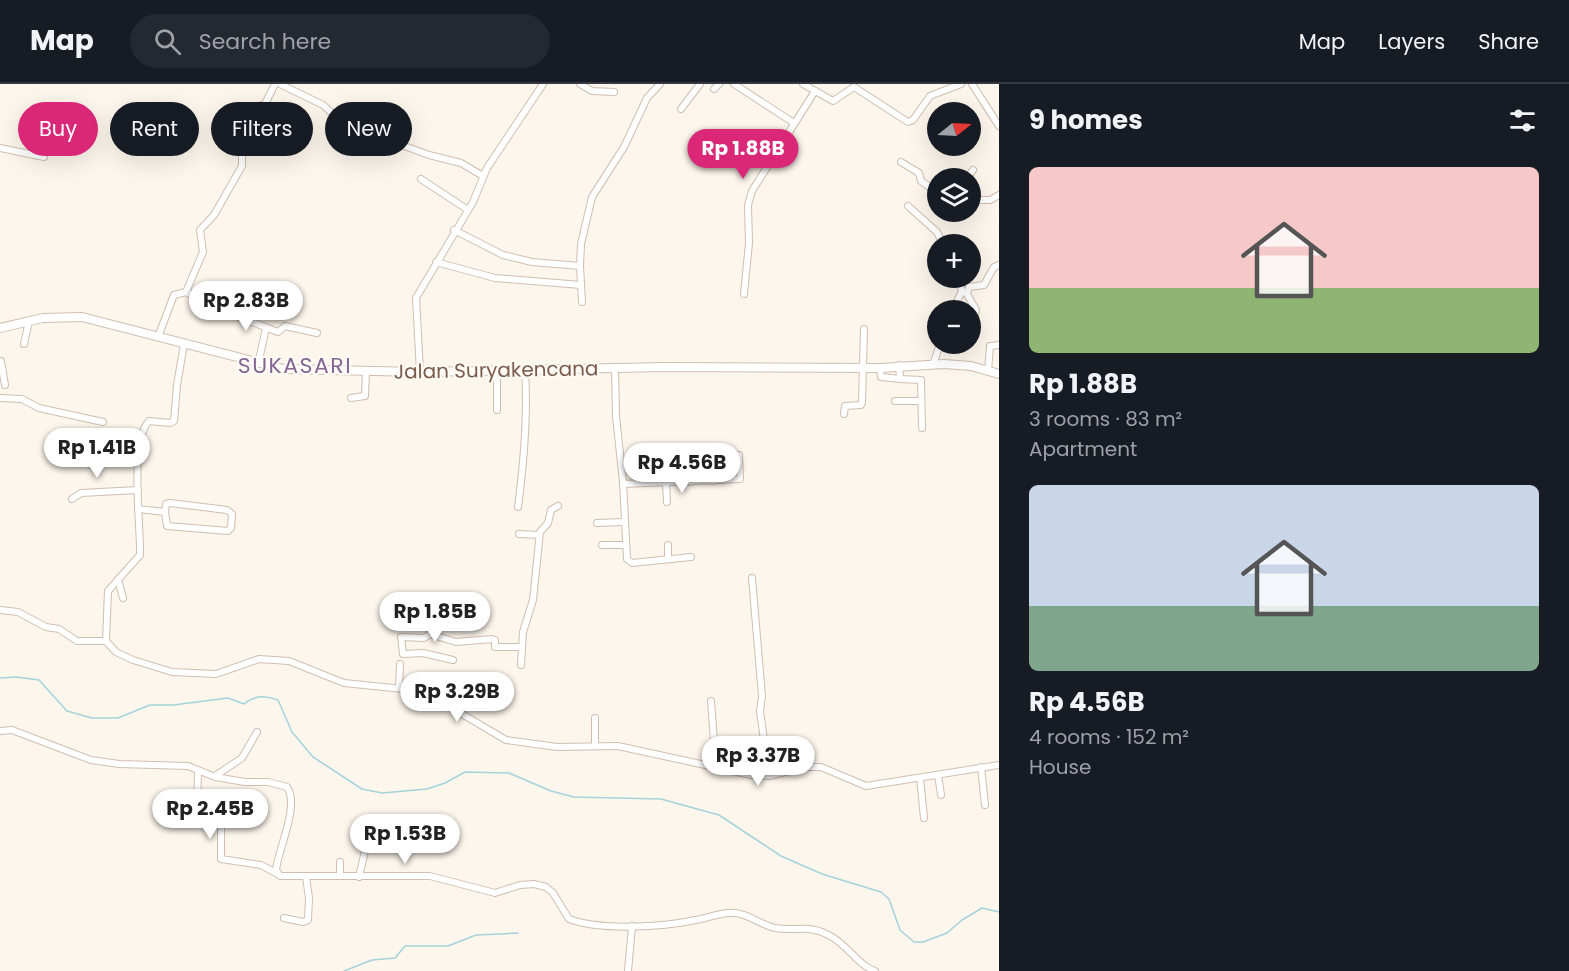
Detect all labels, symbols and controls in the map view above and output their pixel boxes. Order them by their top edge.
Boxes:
search box [130,14,550,68]
text: Map [30,21,94,60]
icon: search [151,25,184,58]
text: Search here [199,26,331,57]
text: Map [1299,27,1345,56]
text: Layers [1378,27,1445,56]
text: Share [1478,27,1539,56]
chip: Buy [18,102,98,156]
chip: Rent [110,102,199,156]
chip: Filters [211,102,313,156]
chip: New [325,102,412,156]
north arrow [927,102,981,156]
map controls [927,102,981,354]
text: 9 homes [1029,102,1143,138]
icon: filters [1506,104,1539,137]
pin: Rp 1.88B [681,129,805,180]
text: Rp 1.88B [701,134,785,162]
button: layers [927,168,981,222]
icon: home [1230,206,1338,314]
button: + [927,234,981,288]
pin: Rp 2.83B [184,281,308,332]
text: Rp 2.83B [203,286,289,314]
button: − [927,300,981,354]
district label: SUKASARI [238,350,352,381]
street label: Jalan Suryakencana [393,354,599,386]
text: Rp 1.88B [1029,366,1137,402]
text: 3 rooms · 83 m² [1029,405,1182,433]
pin: Rp 1.41B [35,428,159,479]
text: Rp 1.41B [58,433,136,461]
text: Apartment [1029,435,1137,463]
pin: Rp 4.56B [620,443,744,494]
text: Rp 4.56B [638,448,726,476]
icon: home [1230,524,1338,632]
pin: Rp 1.85B [373,592,497,643]
text: Rp 1.85B [393,597,477,625]
pin: Rp 3.29B [395,672,519,723]
text: Rp 3.29B [414,677,500,705]
text: Rp 4.56B [1029,684,1145,720]
text: 4 rooms · 152 m² [1029,723,1189,751]
pin: Rp 3.37B [696,736,820,787]
text: Rp 3.37B [716,741,800,769]
text: House [1029,753,1091,781]
pin: Rp 2.45B [148,789,272,840]
text: Rp 2.45B [166,794,254,822]
pin: Rp 1.53B [343,814,467,865]
text: Rp 1.53B [364,819,446,847]

